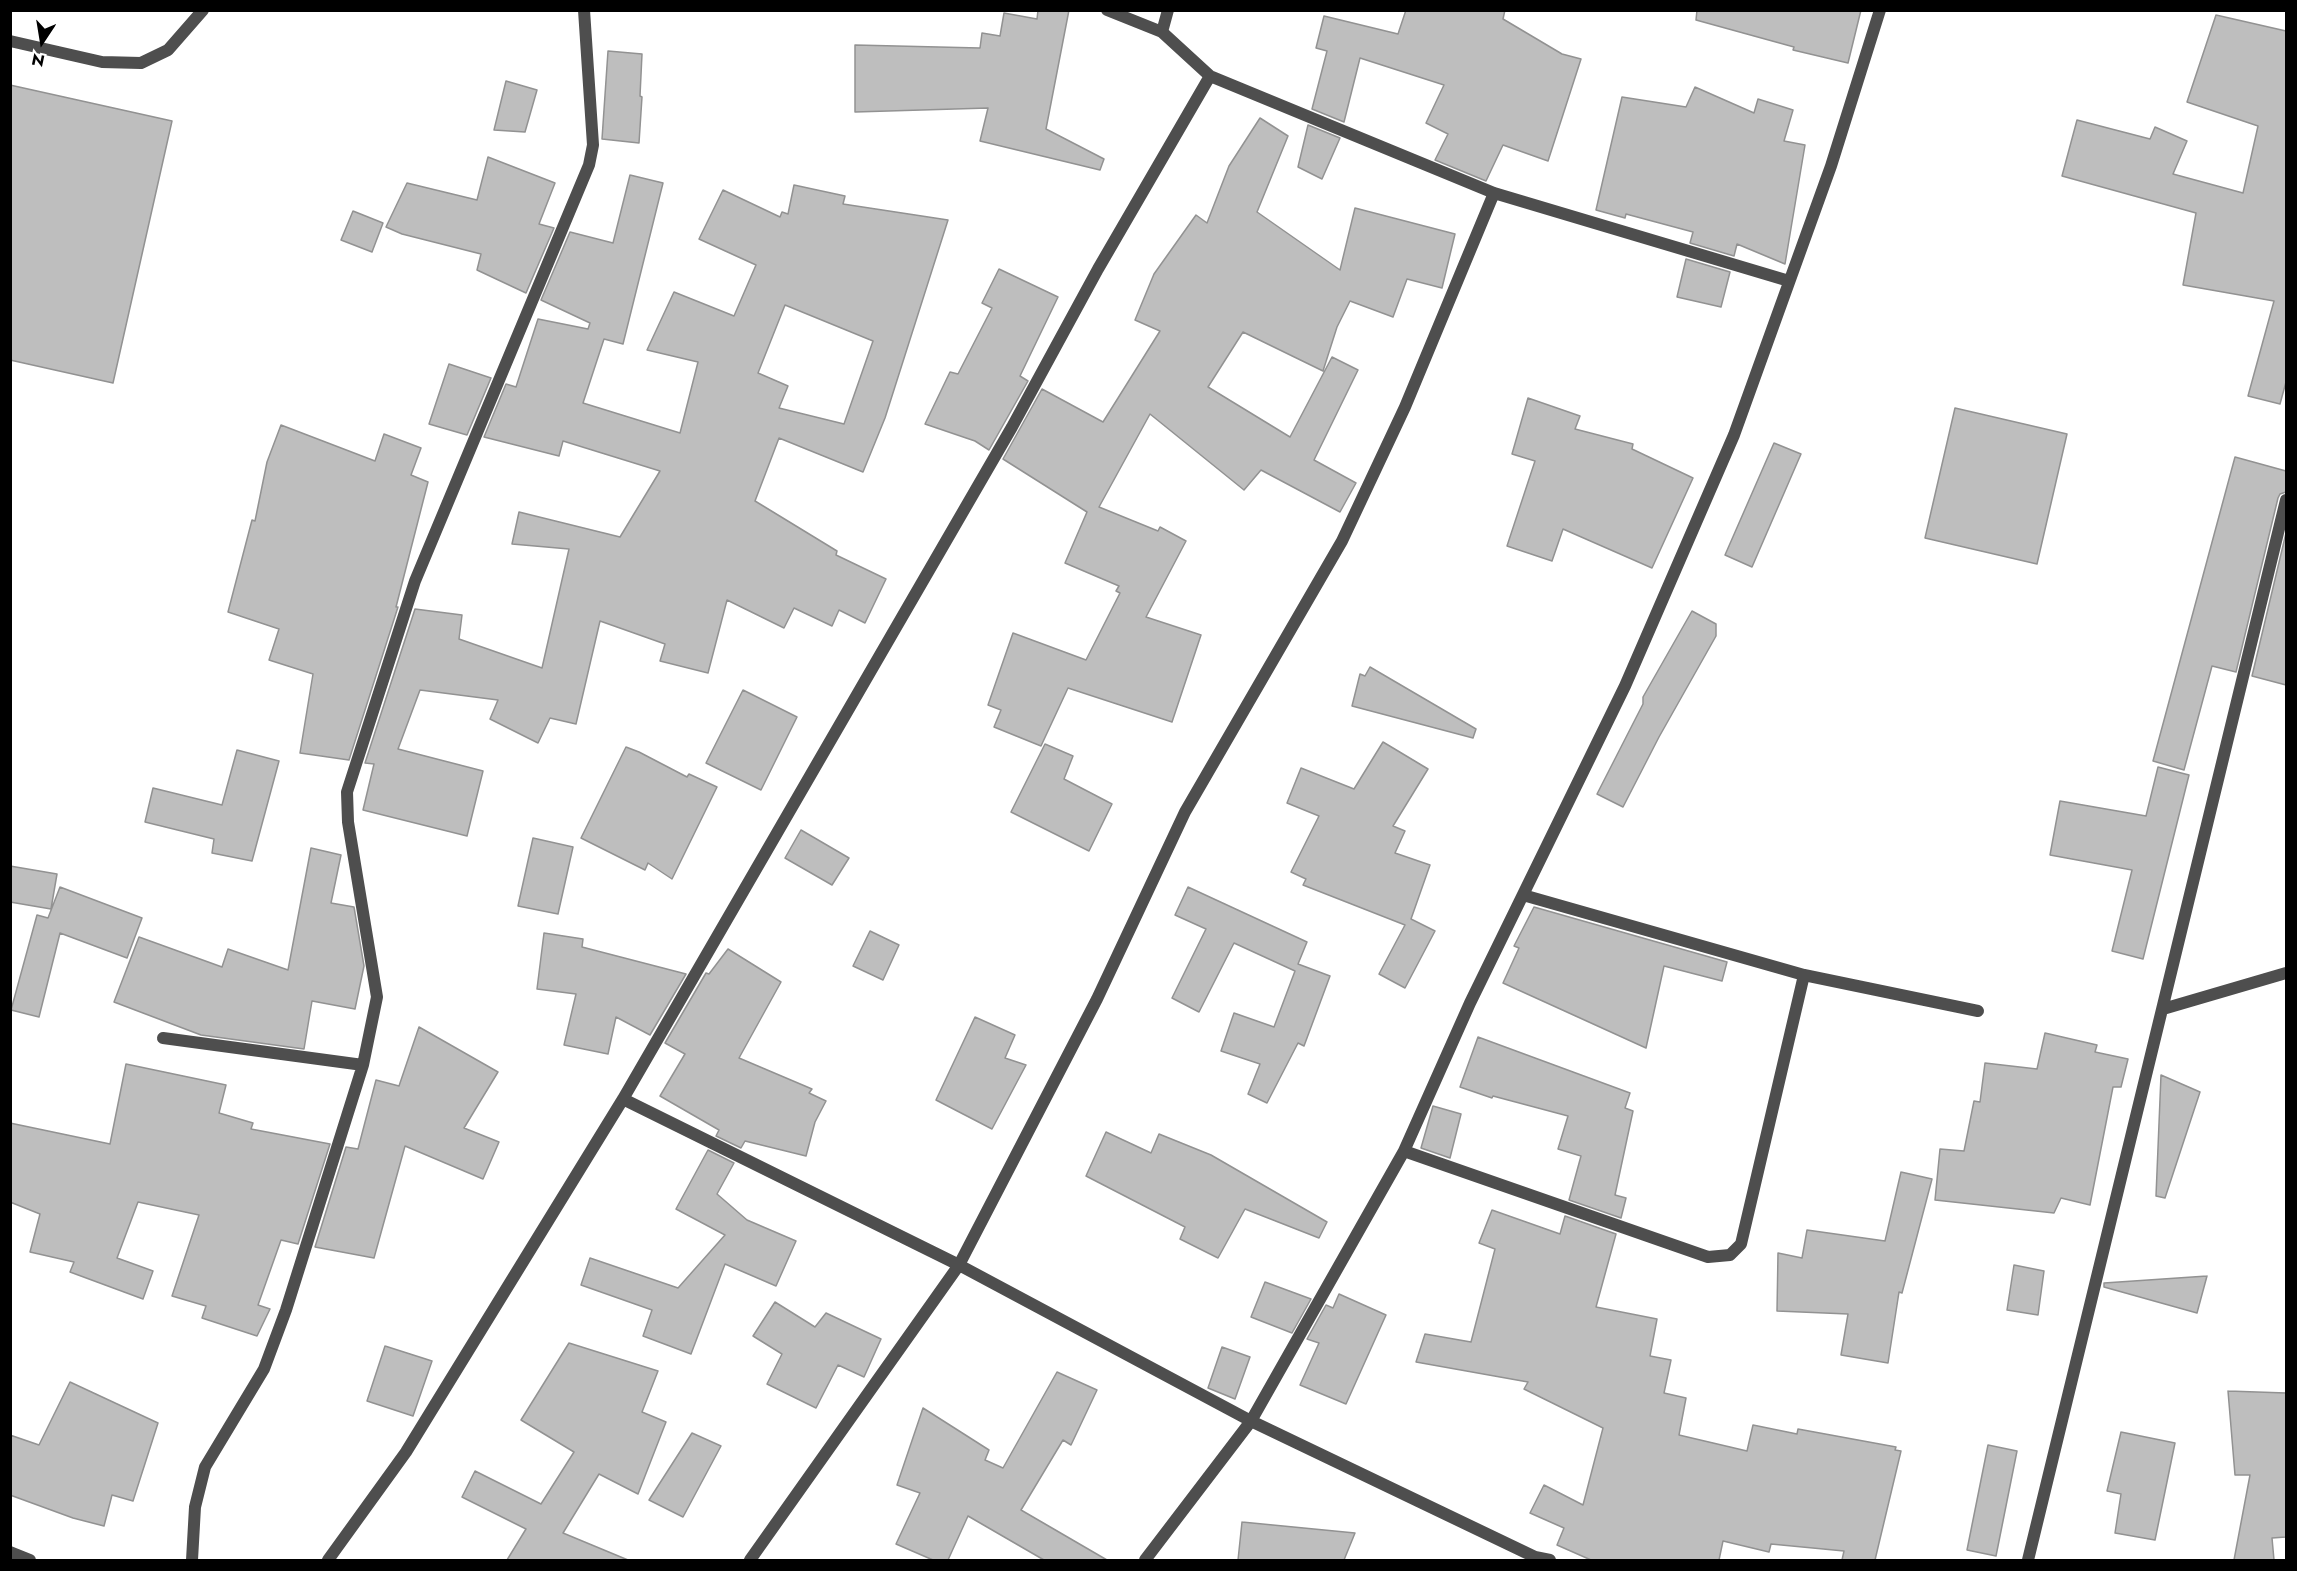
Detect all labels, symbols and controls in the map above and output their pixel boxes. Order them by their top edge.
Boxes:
north arrow [12,12,72,72]
text: N [30,48,47,73]

